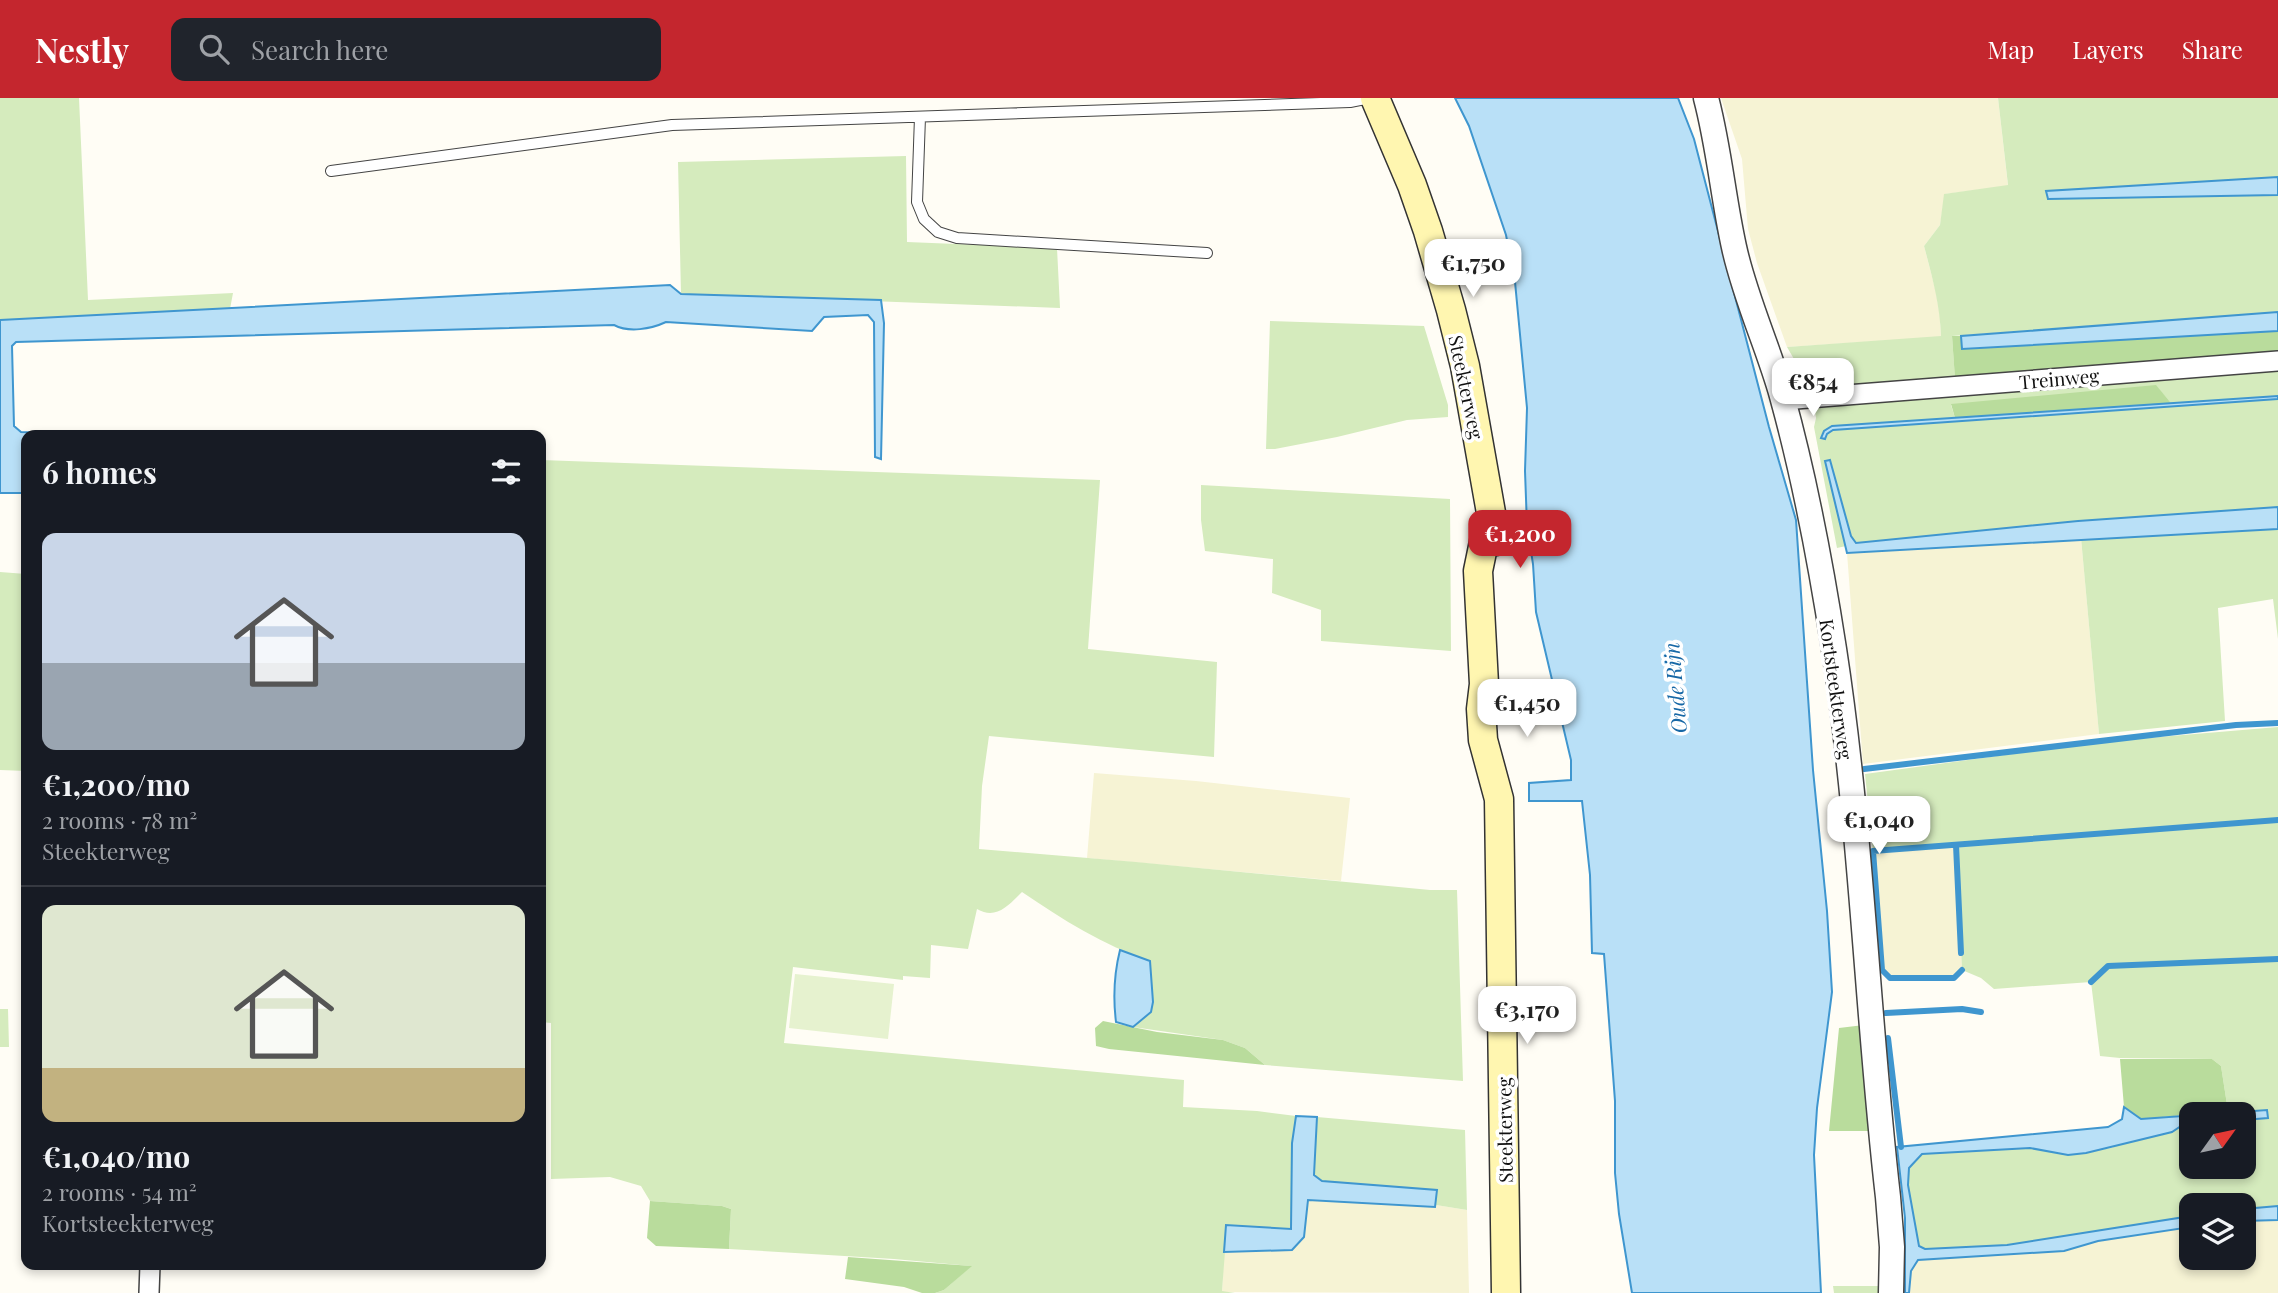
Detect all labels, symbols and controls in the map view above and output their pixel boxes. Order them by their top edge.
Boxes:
search box [171,18,661,81]
text: Nestly [35,27,129,71]
icon: search [195,30,233,68]
text: Search here [251,32,389,67]
text: Map [1988,33,2034,65]
text: Layers [2072,33,2144,65]
text: Share [2182,33,2243,65]
pin: €1,750 [1416,240,1530,299]
text: €1,750 [1440,246,1506,277]
street label: Steekterweg [1443,333,1491,441]
pin: €854 [1772,358,1854,418]
street label: Treinweg [2018,362,2100,394]
text: €854 [1788,365,1838,396]
text: 6 homes [42,452,157,492]
icon: filters [487,453,525,491]
pin: €1,200 [1463,510,1577,570]
text: €1,200 [1484,517,1556,548]
icon: home [221,579,347,705]
street label: Kortsteekterweg [1814,617,1860,761]
water label: Oude Rijn [1656,641,1692,735]
pin: €1,450 [1470,680,1584,739]
text: €1,450 [1493,686,1561,717]
text: €1,200/mo [42,764,190,804]
pin: €1,040 [1822,796,1936,856]
text: €1,040 [1843,803,1915,834]
text: 2 rooms · 78 m² [42,804,197,835]
text: Steekterweg [42,835,170,866]
icon: home [221,951,347,1077]
pin: €3,170 [1470,986,1584,1046]
text: €3,170 [1494,993,1560,1024]
street label: Steekterweg [1490,1077,1518,1183]
north arrow [2179,1102,2256,1180]
map controls [2179,1102,2256,1270]
text: €1,040/mo [42,1136,190,1176]
text: 2 rooms · 54 m² [42,1176,197,1207]
button: layers [2179,1193,2256,1270]
text: Kortsteekterweg [42,1207,214,1238]

